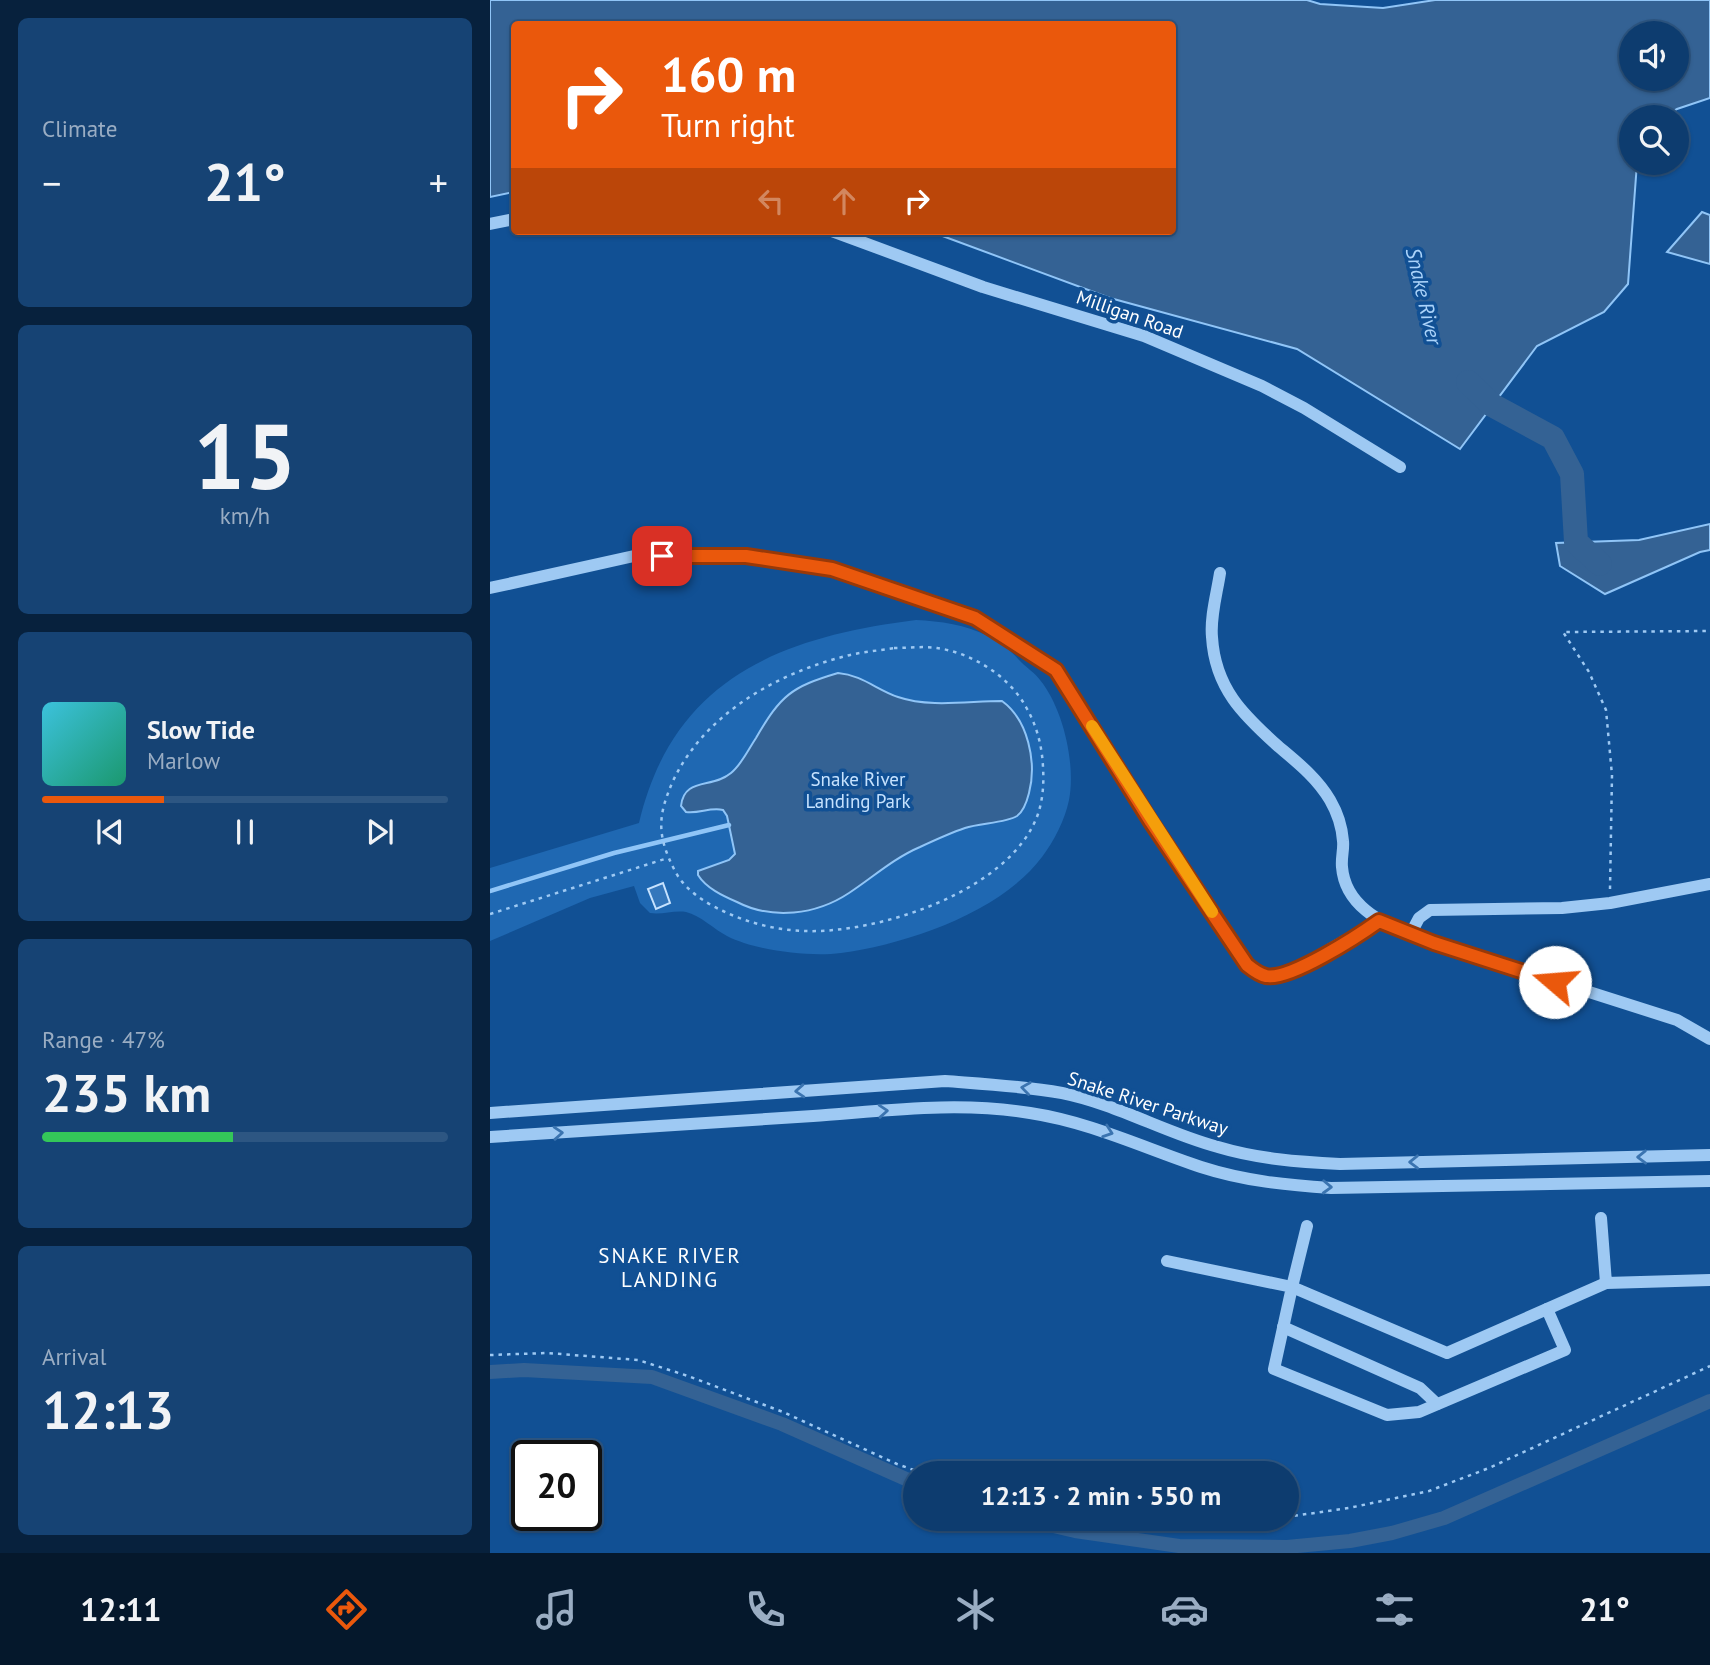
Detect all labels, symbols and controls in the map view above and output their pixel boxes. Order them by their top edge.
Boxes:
map controls [1619,21,1689,175]
button: sound [1619,21,1689,91]
text: 160 m [661,42,796,106]
icon: right [546,49,637,140]
text: Turn right [661,104,795,146]
button: search [1619,105,1689,175]
text: Climate [42,114,117,143]
text: 21° [204,148,286,215]
text: − [42,158,61,207]
text: + [429,158,448,207]
icon: left [752,182,790,220]
icon: ahead [825,182,863,220]
icon: right [898,182,936,220]
water label: Snake River [1400,245,1449,349]
street label: Milligan Road [1073,284,1187,344]
text: 15 [193,396,297,514]
text: km/h [220,501,270,530]
pin [632,526,692,586]
icon: arrive [643,537,681,575]
text: Slow Tide [147,713,255,746]
text: Marlow [147,746,220,775]
park label: Snake River Landing Park [805,767,911,813]
icon: previous [91,813,129,851]
icon: pause [226,813,264,851]
icon: next [361,813,399,851]
position arrow [1518,945,1592,1019]
text: Range · 47% [42,1025,165,1054]
text: 235 km [42,1059,211,1126]
street label: Snake River Parkway [1065,1066,1231,1140]
one-way arrow [1021,1081,1032,1096]
one-way arrow [794,1084,805,1099]
one-way arrow [878,1104,889,1119]
one-way arrow [1101,1124,1113,1138]
one-way arrow [553,1126,564,1141]
one-way arrow [1636,1149,1647,1165]
one-way arrow [1409,1155,1420,1170]
one-way arrow [1321,1180,1332,1195]
district label: SNAKE RIVER LANDING [598,1242,742,1293]
text: Arrival [42,1342,106,1371]
text: 12:13 [42,1376,174,1443]
speed limit sign: 20 [511,1440,602,1531]
text: 12:13 · 2 min · 550 m [981,1479,1221,1512]
icon: directions [322,1585,371,1634]
icon: music [532,1585,581,1634]
icon: phone [741,1585,790,1634]
icon: climate [951,1585,1000,1634]
icon: car [1160,1585,1209,1634]
icon: filters [1370,1585,1419,1634]
text: 12:11 [80,1588,161,1630]
text: 21° [1579,1588,1630,1630]

